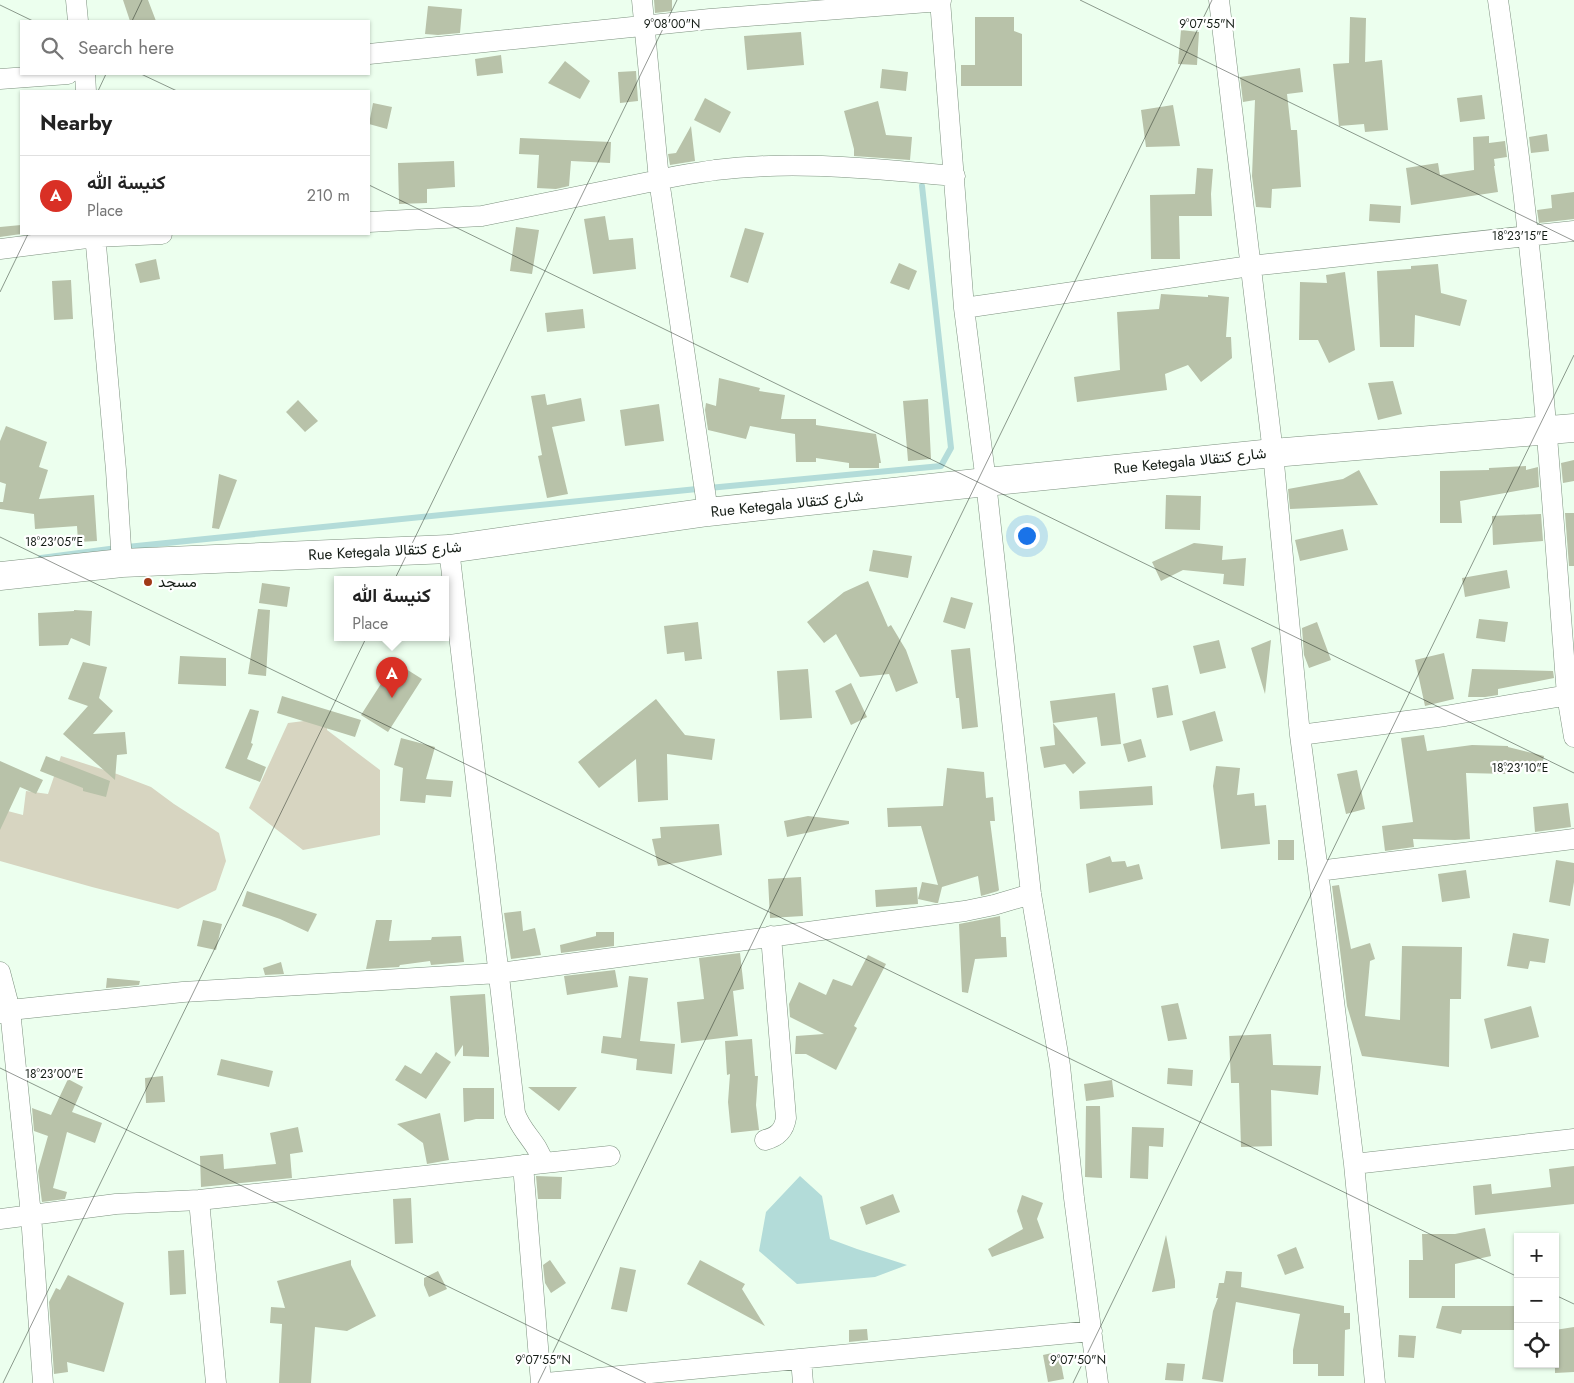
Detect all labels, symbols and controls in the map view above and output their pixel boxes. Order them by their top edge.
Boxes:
text: 9°08'00"N [644,15,700,33]
text: 9°07'55"N [1179,15,1235,33]
search box [20,20,370,75]
icon: search [38,34,66,62]
text: Search here [78,34,174,61]
text: Nearby [40,108,112,138]
text: كنيسة الله [87,169,166,196]
text: A [50,184,62,207]
text: 210 m [307,184,350,207]
text: Place [87,199,123,222]
text: 18°23'15"E [1492,227,1548,245]
street label: Rue Ketegala شارع كتقالا [1113,442,1268,480]
street label: Rue Ketegala شارع كتقالا [710,485,865,523]
your location [1014,523,1040,549]
text: 18°23'05"E [25,533,83,551]
street label: Rue Ketegala شارع كتقالا [308,536,462,566]
place label: مسجد [158,571,197,593]
marker: مسجد [142,576,154,588]
popup [334,576,449,641]
text: كنيسة الله [352,582,431,609]
text: Place [352,612,388,635]
pin: A [376,657,408,698]
text: 18°23'10"E [1492,759,1548,777]
text: 18°23'00"E [25,1065,83,1083]
map controls [1514,1233,1559,1368]
button: + [1514,1233,1559,1278]
button: − [1514,1278,1559,1323]
button: locate [1514,1323,1559,1368]
text: 9°07'55"N [515,1351,571,1369]
text: 9°07'50"N [1050,1351,1106,1369]

